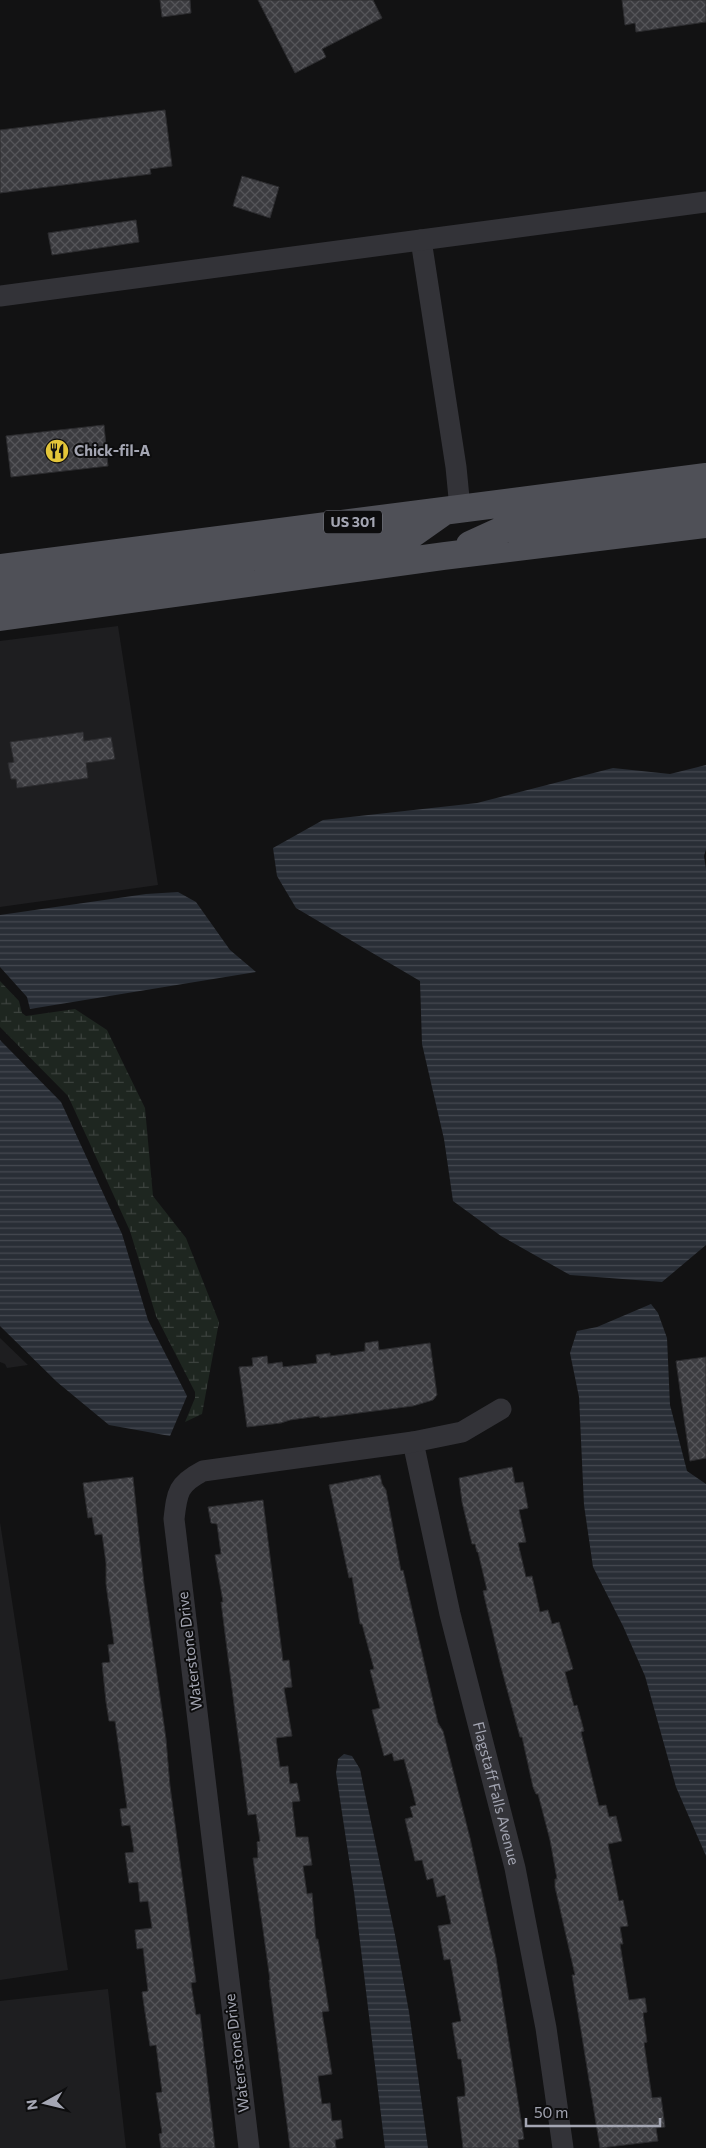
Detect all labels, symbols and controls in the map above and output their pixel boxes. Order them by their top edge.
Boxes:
restaurant icon: Chick-fil-A [44,438,70,464]
place label: Chick-fil-A [74,441,151,459]
road number: US 301 [324,511,382,534]
street label: Waterstone Drive [173,1591,205,1712]
street label: Flagstaff Falls Avenue [470,1720,524,1867]
street label: Waterstone Drive [220,1993,252,2114]
north arrow [20,2078,70,2128]
scale bar [526,2096,660,2128]
text: N [22,2098,41,2111]
text: 50 m [534,2103,568,2121]

